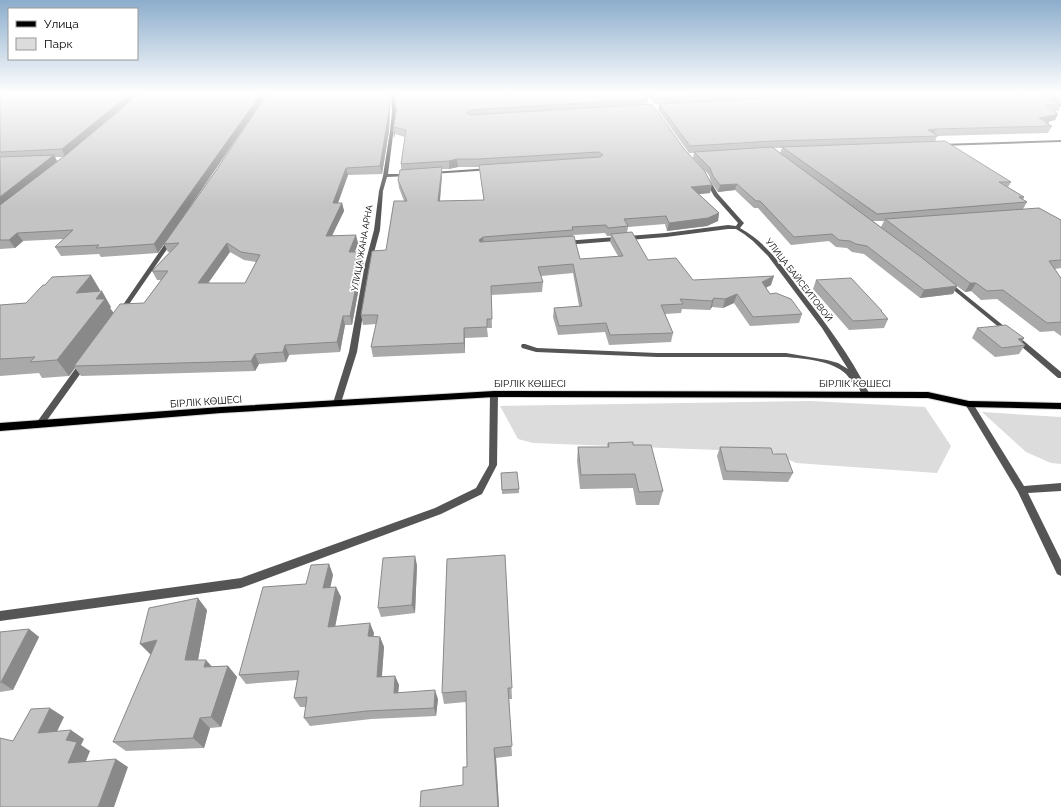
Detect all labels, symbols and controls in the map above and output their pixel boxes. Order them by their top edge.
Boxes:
legend [8,8,138,60]
text: Улица [44,17,79,31]
text: Парк [44,37,73,51]
street label: УЛИЦА ЖАНА АРНА [349,204,375,292]
street label: УЛИЦА БАЙСЕИТОВОЙ [764,236,835,323]
street label: БІРЛІК КӨШЕСІ [494,378,566,389]
street label: БІРЛІК КӨШЕСІ [819,378,891,389]
street label: БІРЛІК КӨШЕСІ [170,393,242,409]

